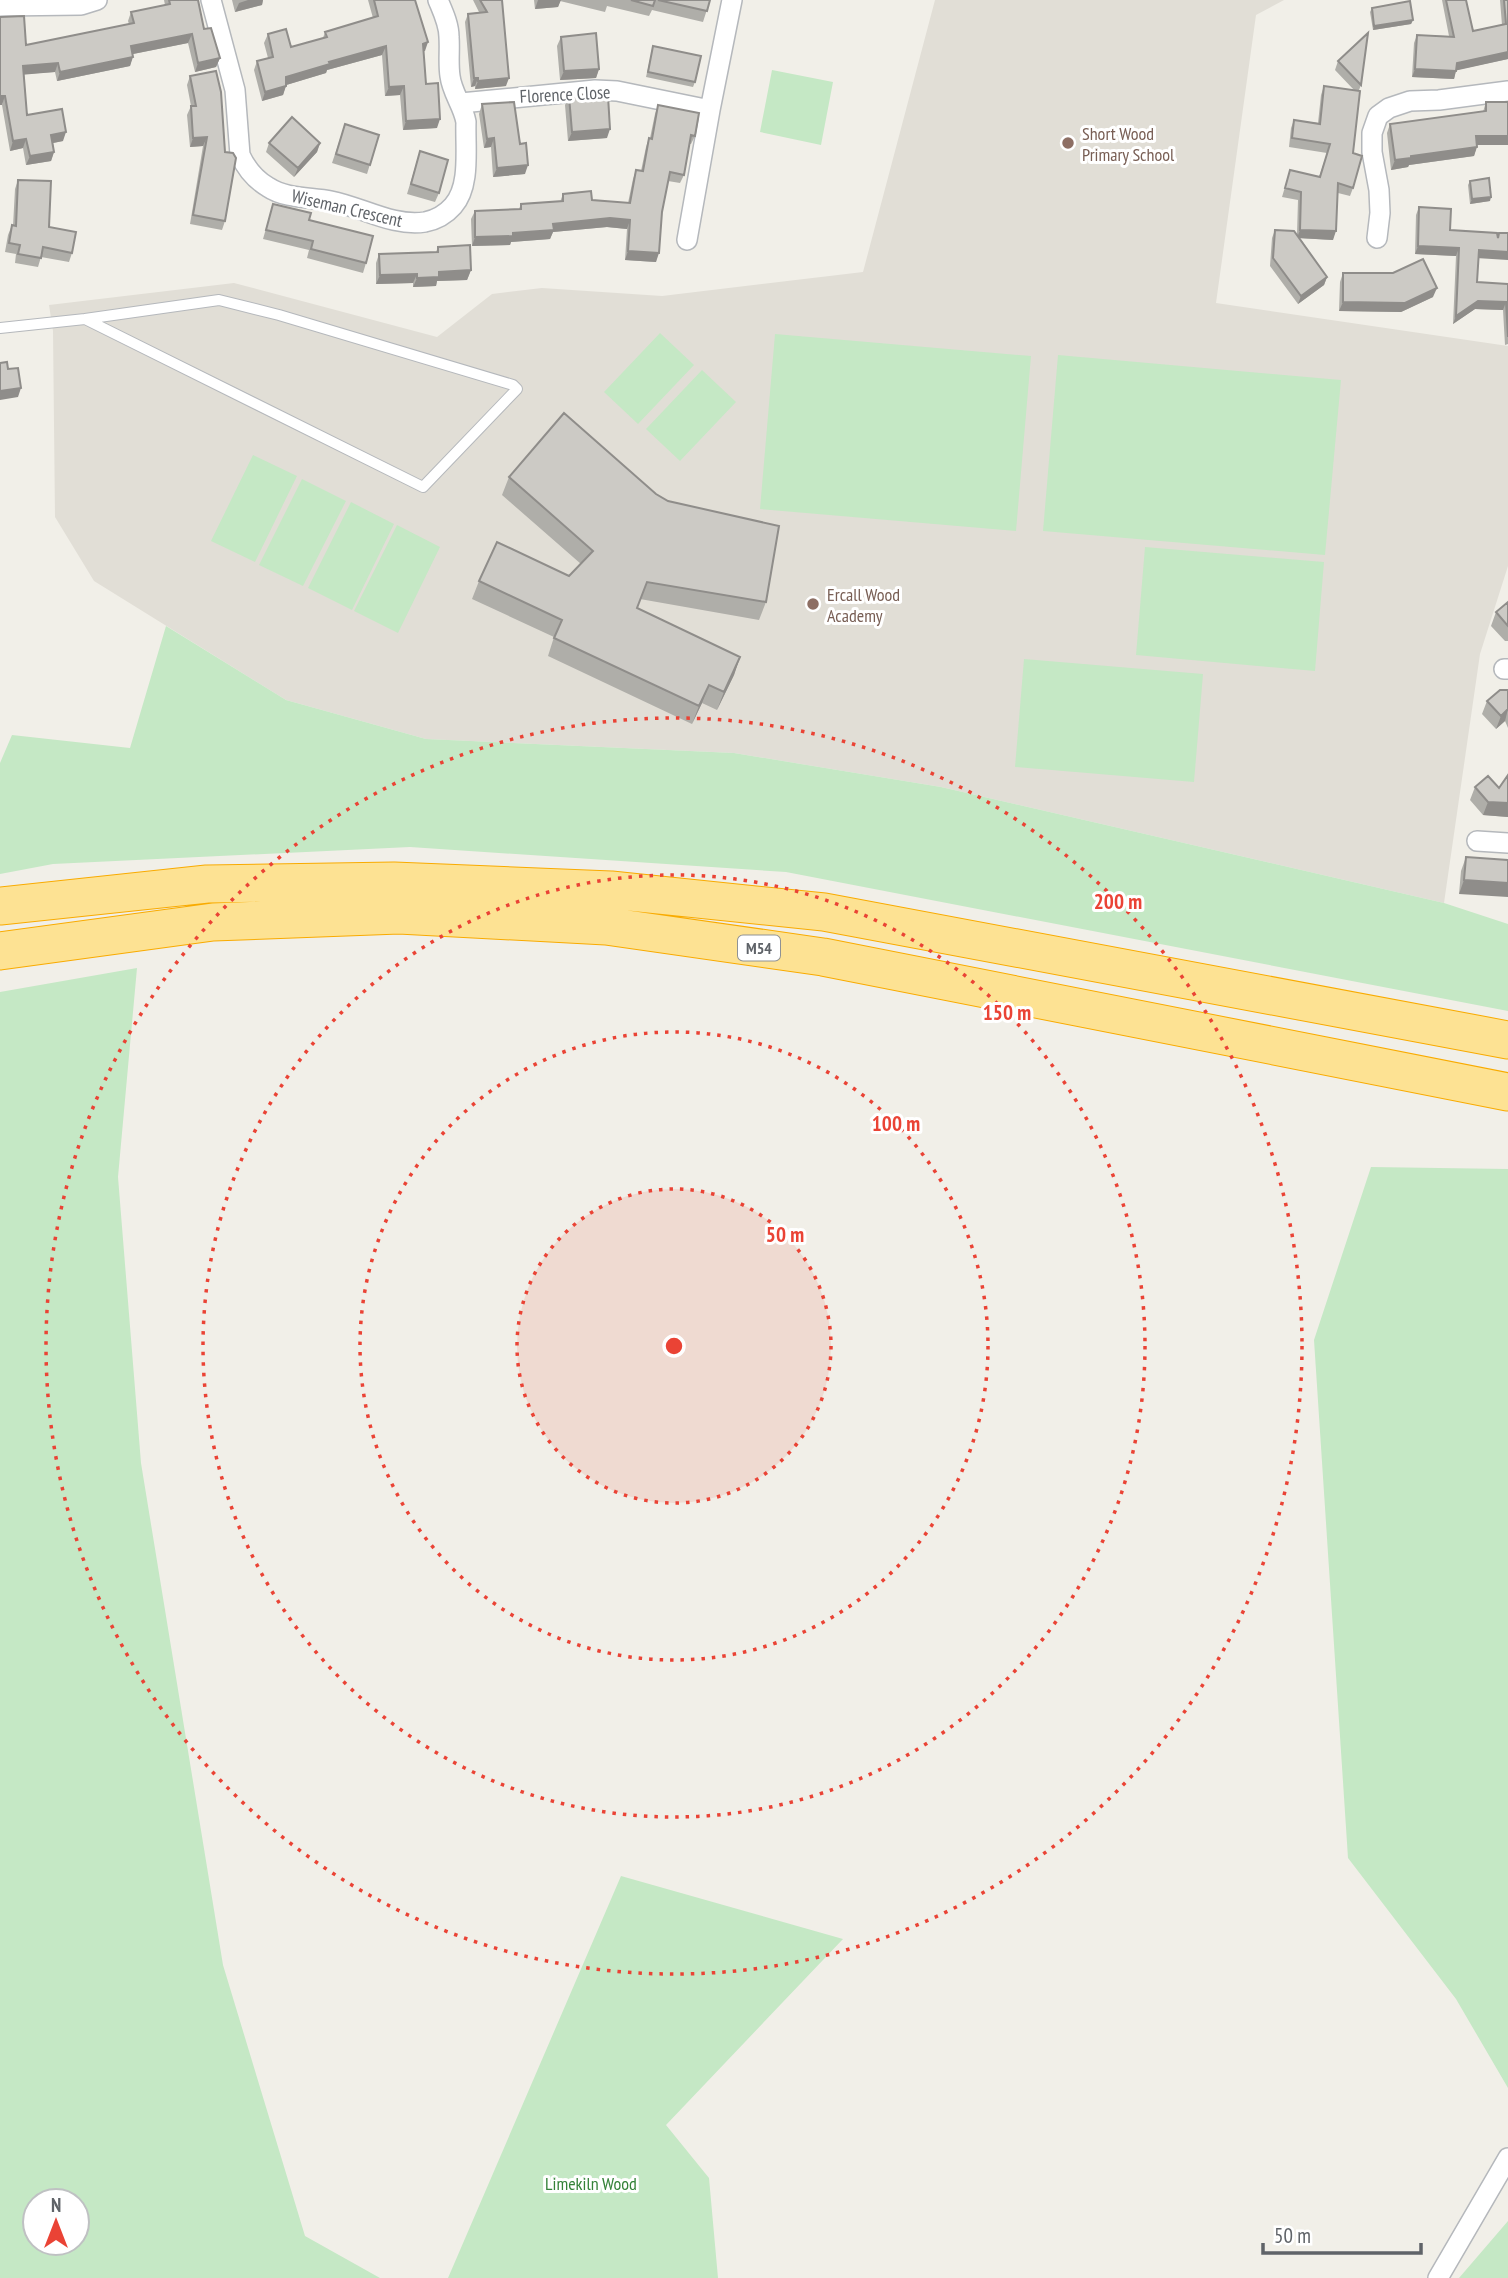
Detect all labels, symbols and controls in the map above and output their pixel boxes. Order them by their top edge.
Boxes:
street label: Florence Close [519,80,611,108]
place label: Short Wood Primary School [1082,122,1175,166]
marker: Short Wood Primary School [1060,135,1076,151]
street label: Wiseman Crescent [289,184,405,232]
place label: Ercall Wood Academy [827,583,900,627]
marker: Ercall Wood Academy [805,596,821,612]
text: 200 m [1094,888,1142,915]
road number: M54 [738,936,780,960]
text: 150 m [983,999,1031,1026]
text: 100 m [872,1110,920,1137]
text: 50 m [766,1221,804,1248]
centre of rings [662,1334,686,1358]
park label: Limekiln Wood [545,2172,637,2195]
north arrow [21,2187,91,2257]
text: N [51,2193,61,2217]
scale bar [1263,2212,1420,2256]
text: 50 m [1274,2222,1311,2249]

